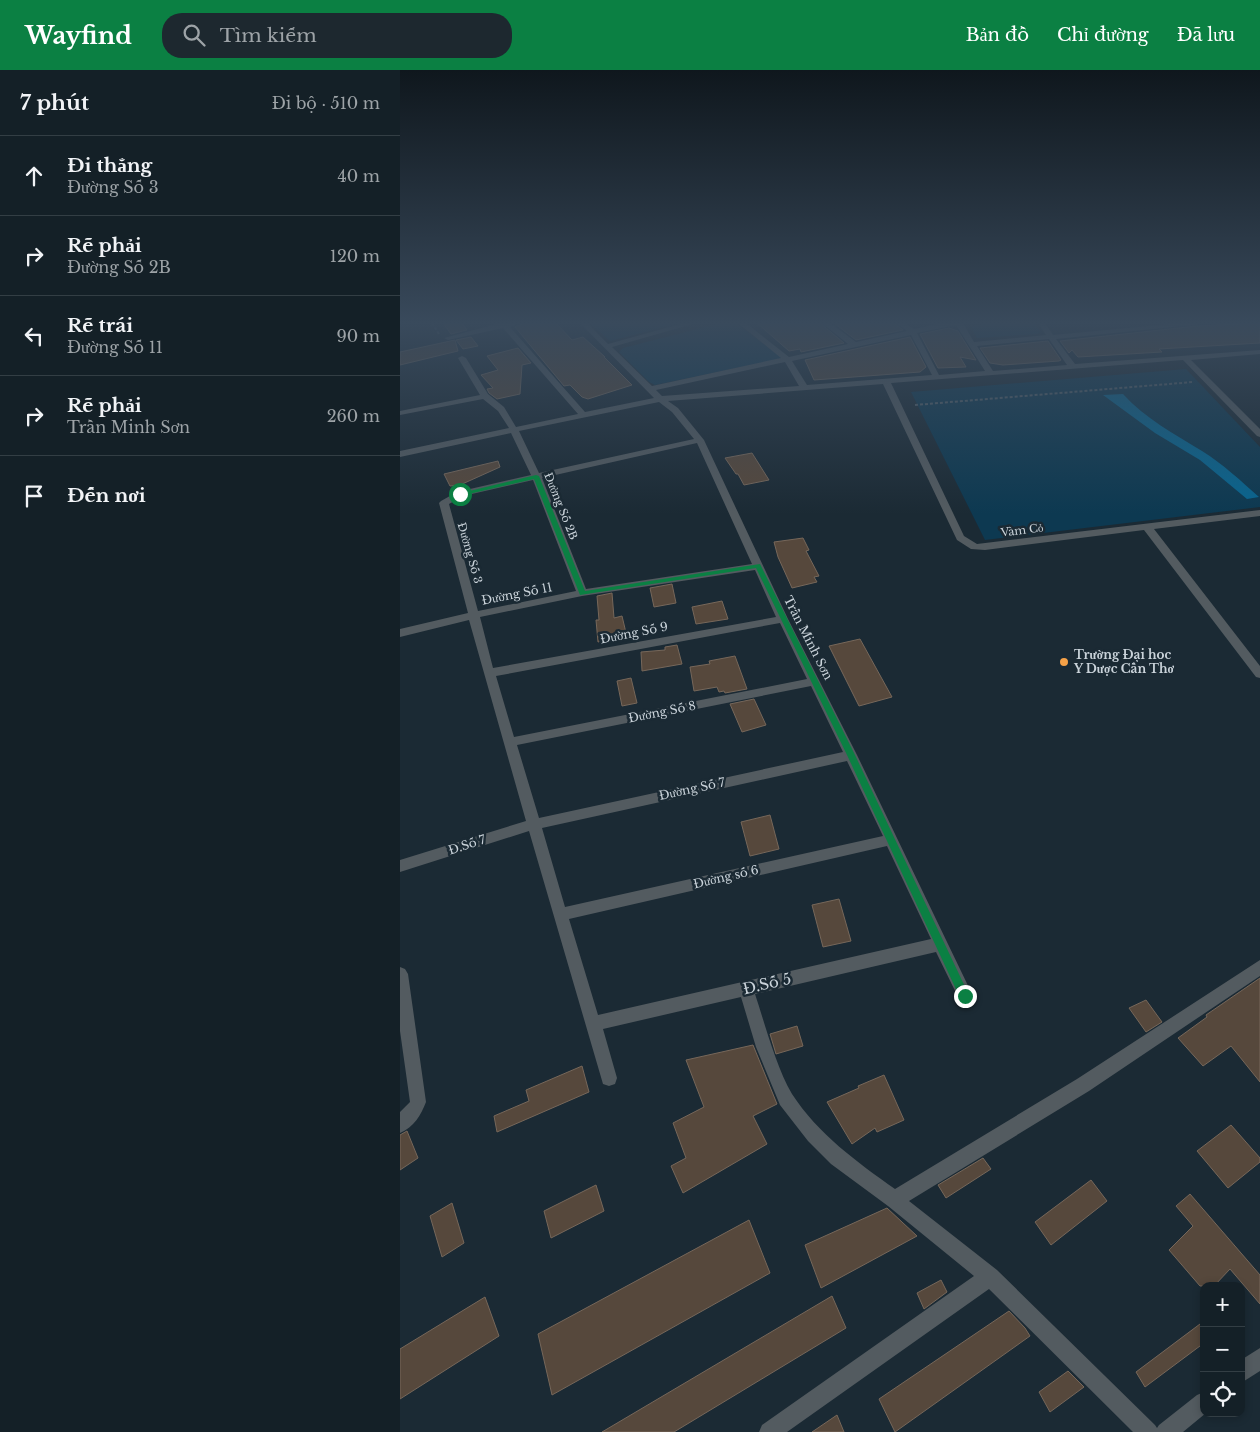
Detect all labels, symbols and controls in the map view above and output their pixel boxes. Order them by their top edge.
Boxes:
search box [162,13,512,58]
text: Wayfind [25,21,132,50]
icon: search [180,21,208,49]
text: Tìm kiếm [220,24,317,47]
text: Bản đồ [966,24,1029,46]
text: Chỉ đường [1057,24,1149,46]
text: Đã lưu [1177,24,1235,46]
text: 7 phút [20,90,89,116]
text: Đi bộ · 510 m [272,93,380,113]
text: Đi thẳng [67,154,152,177]
icon: ahead [20,162,48,190]
text: 40 m [337,166,380,186]
text: Đường Số 3 [67,177,159,197]
text: Rẽ phải [67,234,142,257]
icon: right [20,242,48,270]
text: 120 m [330,246,380,266]
text: Đường Số 2B [67,257,171,277]
text: Rẽ trái [67,314,133,337]
icon: left [20,322,48,350]
text: 90 m [337,326,380,346]
text: Đường Số 11 [67,337,163,357]
text: Rẽ phải [67,394,142,417]
icon: right [20,402,48,430]
text: 260 m [327,406,380,426]
text: Trần Minh Sơn [67,417,190,437]
street label: Đường Số 2B [541,470,581,542]
icon: arrive [20,482,48,510]
route start [449,483,472,506]
text: Đến nơi [67,484,146,507]
street label: Vàm Cỏ [999,520,1045,540]
street label: Đường Số 3 [455,521,485,585]
street label: Đường Số 11 [480,579,554,608]
street label: Trần Minh Sơn [781,593,836,682]
street label: Đường Số 9 [599,619,669,646]
place label: Trường Đại học Y Dược Cần Thơ [1073,647,1174,676]
marker: Trường Đại học Y Dược Cần Thơ [1058,656,1070,668]
street label: Đường Số 8 [627,698,697,725]
street label: Đường Số 7 [657,774,727,803]
street label: Đ.Số 7 [446,831,488,858]
street label: Đường số 6 [692,862,760,891]
street label: Đ.Số 5 [741,969,793,998]
route end [954,985,977,1008]
map controls [1200,1282,1245,1417]
button: + [1200,1282,1245,1327]
button: − [1200,1327,1245,1372]
button: locate [1200,1372,1245,1417]

